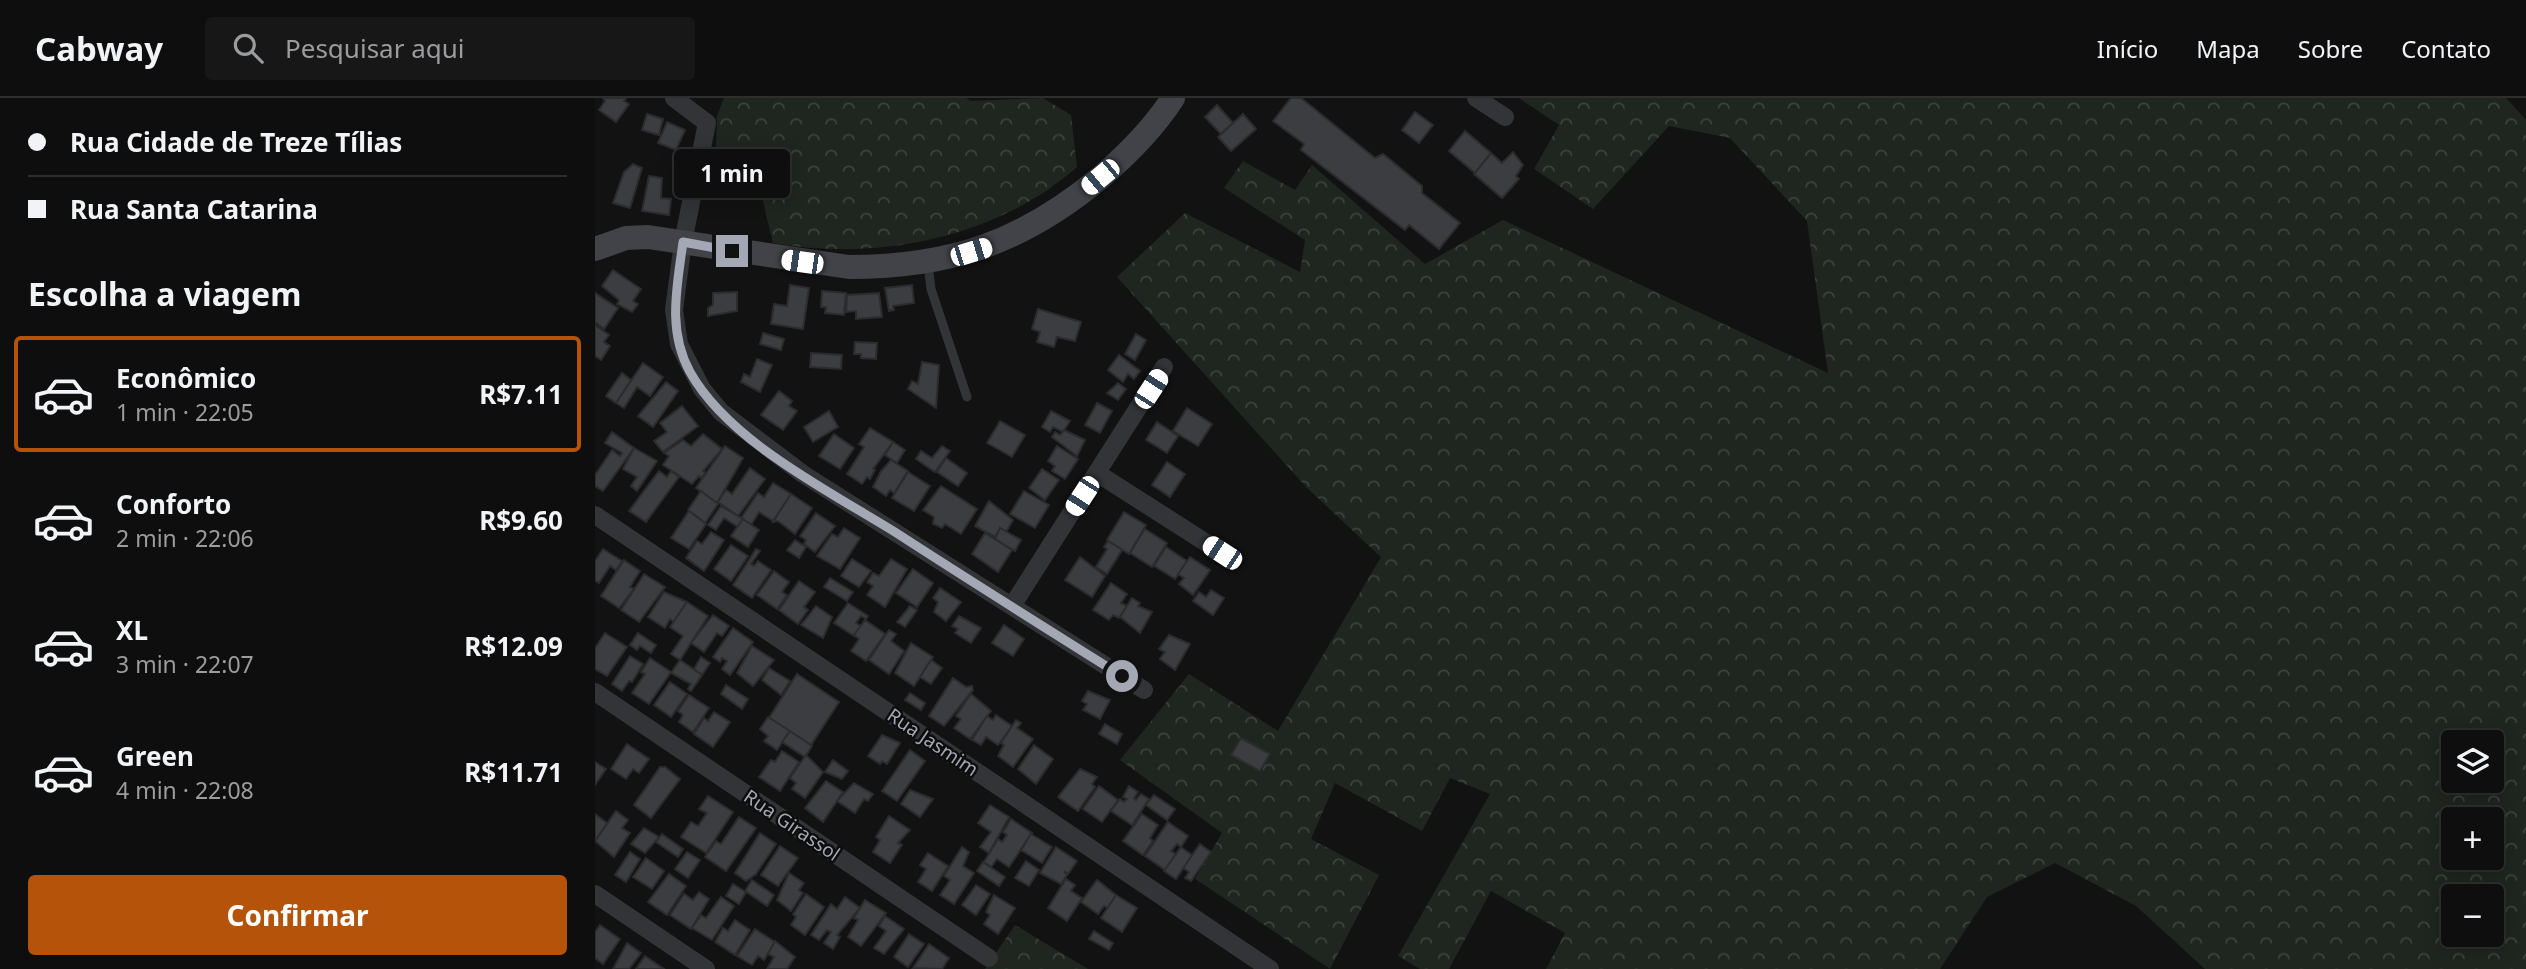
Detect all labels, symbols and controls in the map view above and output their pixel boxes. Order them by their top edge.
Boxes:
search box [205,17,695,80]
text: Cabway [35,26,163,71]
icon: search [229,29,267,67]
text: Pesquisar aqui [285,30,465,66]
text: Início [2097,32,2158,65]
text: Mapa [2196,32,2260,65]
text: Sobre [2298,32,2363,65]
text: Contato [2401,32,2491,65]
text: Rua Cidade de Treze Tílias [70,124,402,160]
callout: 1 min [674,150,790,198]
car [1078,155,1123,199]
text: 1 min [700,157,764,189]
text: Rua Santa Catarina [70,191,318,227]
route end [716,235,748,267]
car [948,236,995,268]
car [780,249,825,275]
text: Escolha a viagem [28,272,301,315]
text: Econômico [116,360,256,396]
icon: car [32,363,95,426]
car [1131,366,1172,412]
text: R$7.11 [479,376,563,412]
text: 1 min · 22:05 [116,396,254,428]
car [1062,473,1103,519]
text: Conforto [116,486,231,522]
icon: car [32,489,95,552]
text: R$9.60 [479,502,563,538]
text: 2 min · 22:06 [116,522,254,554]
car [1199,533,1246,573]
text: XL [116,612,148,648]
icon: car [32,615,95,678]
text: R$12.09 [464,628,563,664]
text: 3 min · 22:07 [116,648,254,680]
route start [1106,660,1138,692]
street label: Rua Jasmim [882,702,984,782]
map controls [2441,730,2504,947]
button: layers [2441,730,2504,793]
text: Green [116,738,194,774]
icon: car [32,741,95,804]
text: R$11.71 [464,754,563,790]
text: 4 min · 22:08 [116,774,254,806]
street label: Rua Girassol [739,783,845,867]
button: + [2441,807,2504,870]
button: Confirmar [28,875,567,955]
button: − [2441,884,2504,947]

